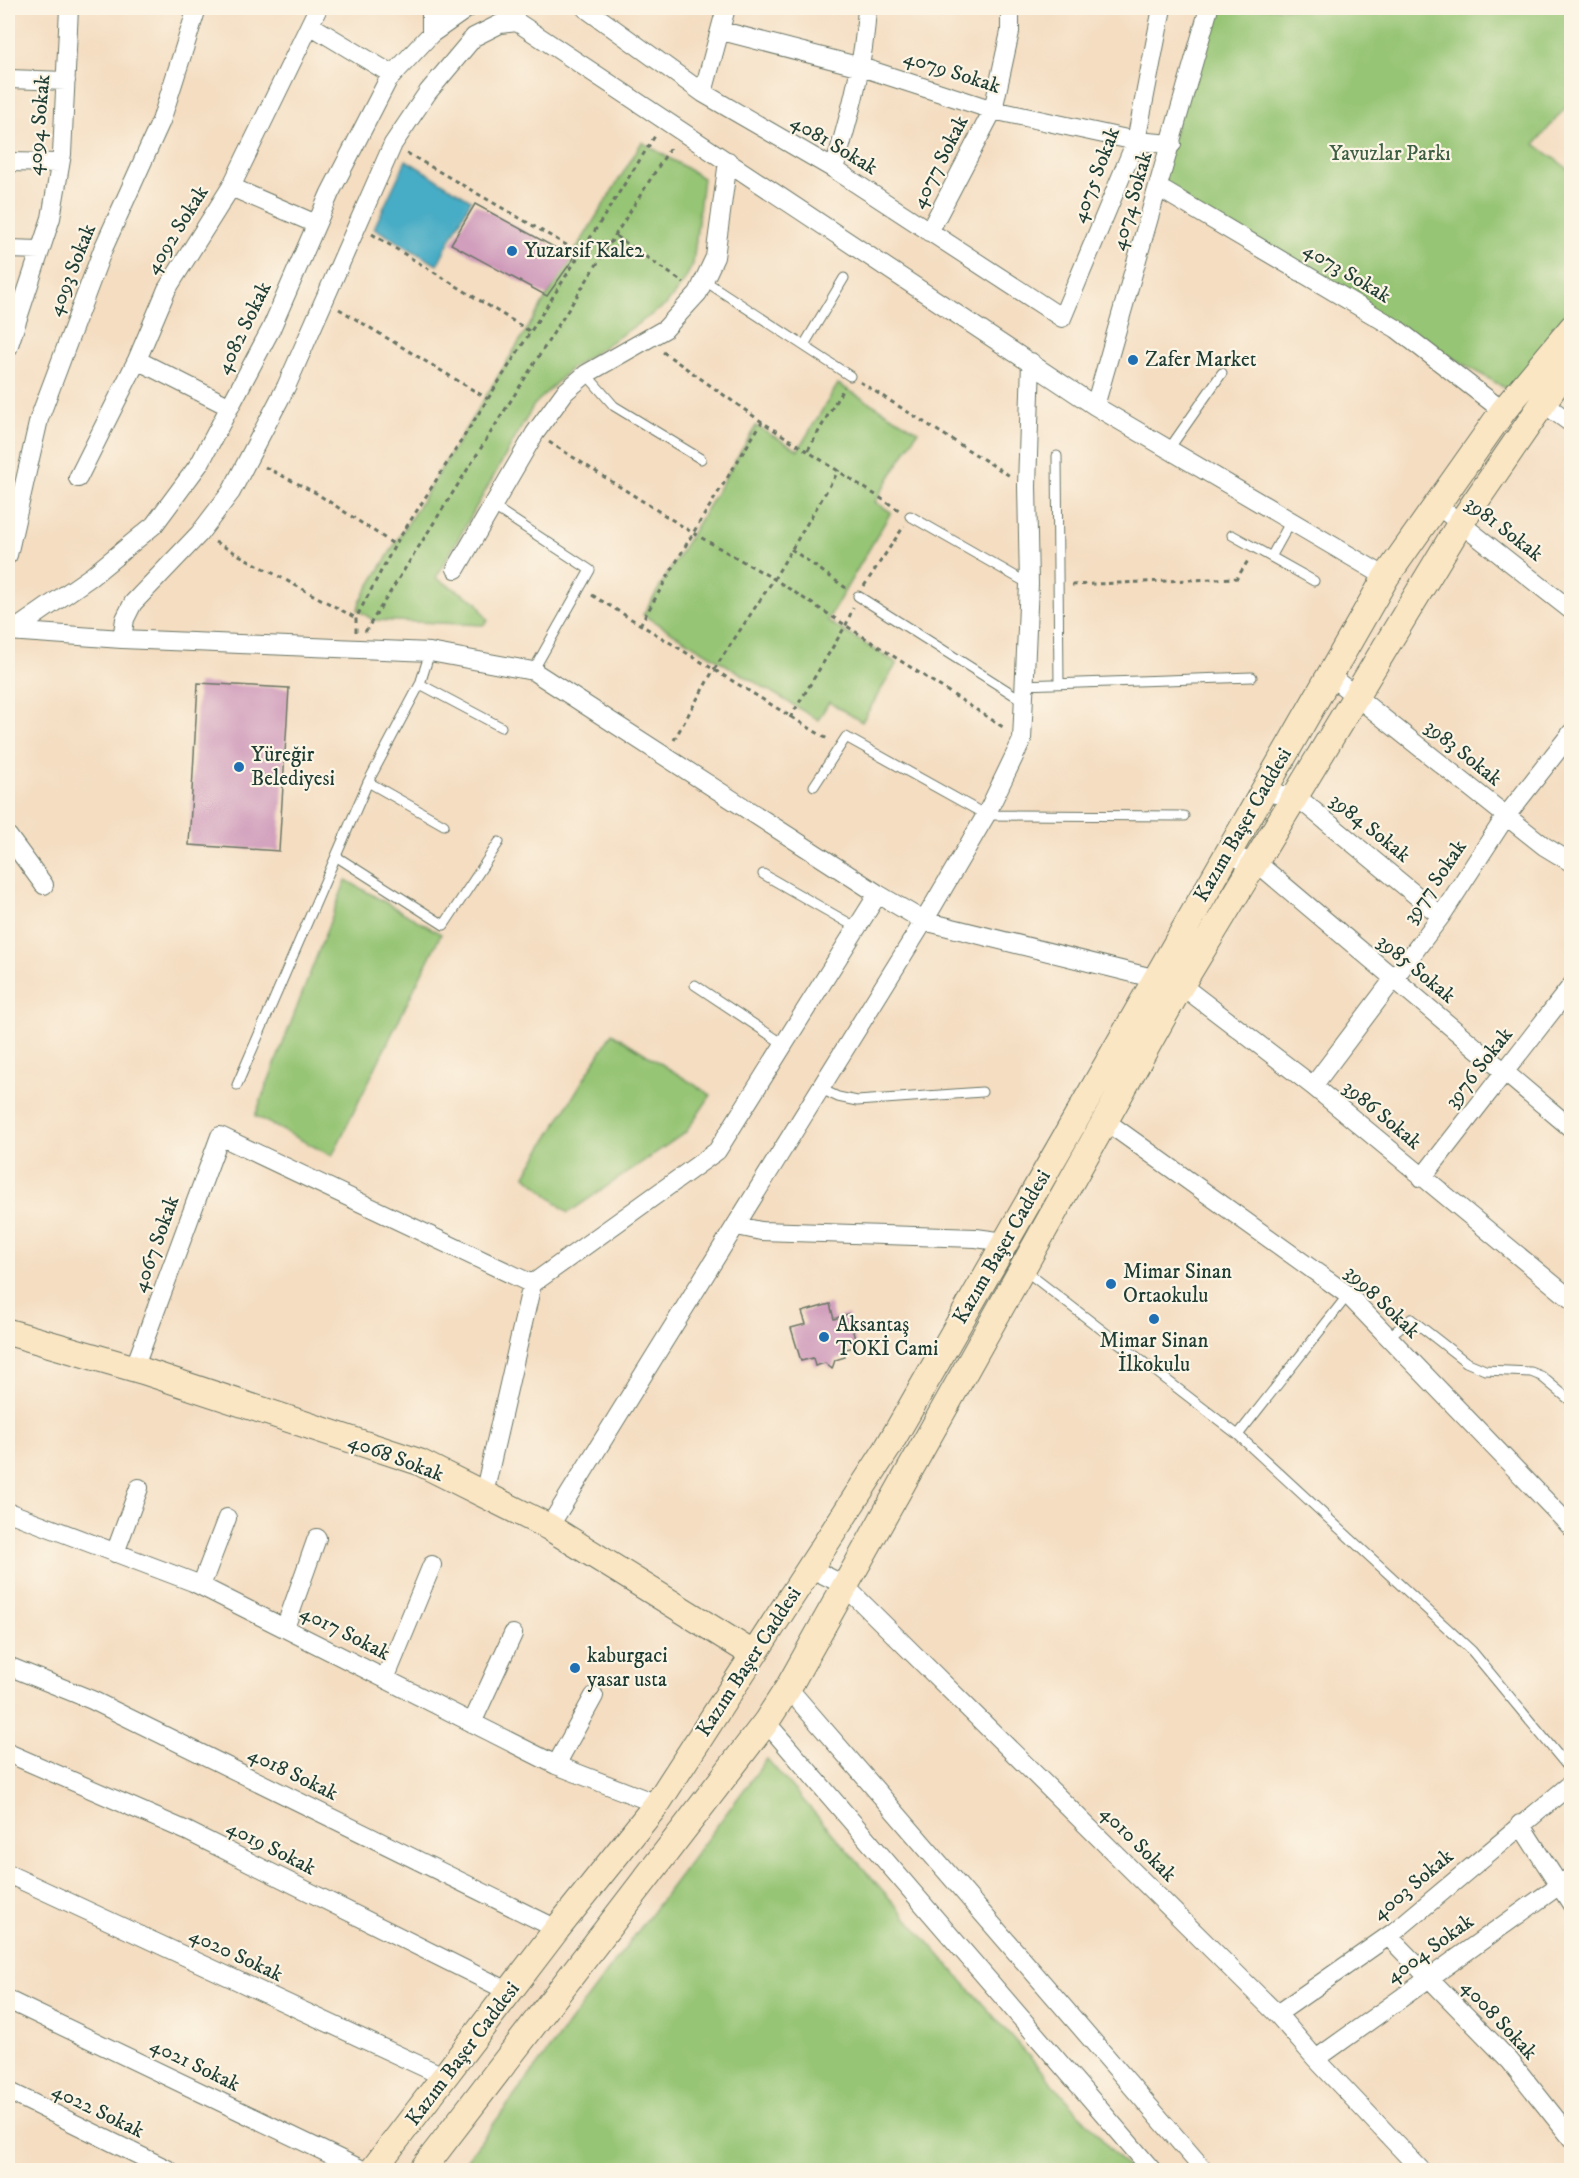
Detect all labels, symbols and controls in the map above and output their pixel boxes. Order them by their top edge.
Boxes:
street label: 4079 Sokak [900,44,1004,100]
street label: 4094 Sokak [22,73,56,177]
street label: 4081 Sokak [786,109,883,181]
street label: 4077 Sokak [906,111,975,213]
street label: 4075 Sokak [1066,123,1126,226]
park label: Yavuzlar Parkı [1329,141,1451,167]
street label: 4074 Sokak [1106,148,1159,253]
street label: 4092 Sokak [140,180,215,279]
street label: 4093 Sokak [42,220,102,320]
street label: 4073 Sokak [1298,237,1396,310]
place label: Yuzarsif Kale2 [524,238,645,264]
marker: Yuzarsif Kale2 [505,244,519,258]
street label: 4082 Sokak [210,277,278,378]
place label: Zafer Market [1145,347,1257,373]
marker: Zafer Market [1126,353,1140,367]
street label: 3981 Sokak [1460,490,1549,568]
street label: 3983 Sokak [1419,714,1507,792]
place label: Yüreğir Belediyesi [251,742,335,792]
street label: Kazım Başer Caddesi [1188,743,1298,907]
marker: Yüreğir Belediyesi [232,760,246,774]
street label: 3984 Sokak [1324,788,1416,869]
street label: 3977 Sokak [1397,835,1473,929]
street label: 3985 Sokak [1371,929,1461,1010]
street label: 3976 Sokak [1439,1022,1519,1114]
street label: 3986 Sokak [1337,1074,1427,1156]
street label: Kazım Başer Caddesi [947,1165,1057,1329]
street label: 4067 Sokak [127,1192,186,1296]
place label: Mimar Sinan Ortaokulu [1123,1259,1232,1309]
street label: 3998 Sokak [1339,1260,1426,1345]
marker: Mimar Sinan Ortaokulu [1104,1277,1118,1291]
place label: Aksantaş TOKİ Cami [836,1312,939,1362]
marker: Mimar Sinan İlkokulu [1147,1312,1161,1326]
place label: Mimar Sinan İlkokulu [1100,1328,1208,1378]
marker: Aksantaş TOKİ Cami [817,1330,831,1344]
street label: 4068 Sokak [345,1428,448,1488]
street label: Kazım Başer Caddesi [691,1582,807,1742]
street label: 4017 Sokak [296,1599,395,1667]
place label: kaburgaci yasar usta [587,1643,668,1693]
marker: kaburgaci yasar usta [568,1661,582,1675]
street label: 4018 Sokak [244,1741,343,1807]
street label: 4010 Sokak [1094,1800,1182,1888]
street label: 4019 Sokak [222,1814,321,1882]
street label: 4003 Sokak [1367,1843,1459,1926]
street label: 4004 Sokak [1381,1908,1479,1990]
street label: 4020 Sokak [185,1922,288,1988]
street label: 4008 Sokak [1455,1974,1543,2066]
street label: Kazım Başer Caddesi [400,1977,526,2131]
street label: 4021 Sokak [146,2032,245,2098]
street label: 4022 Sokak [48,2078,149,2145]

